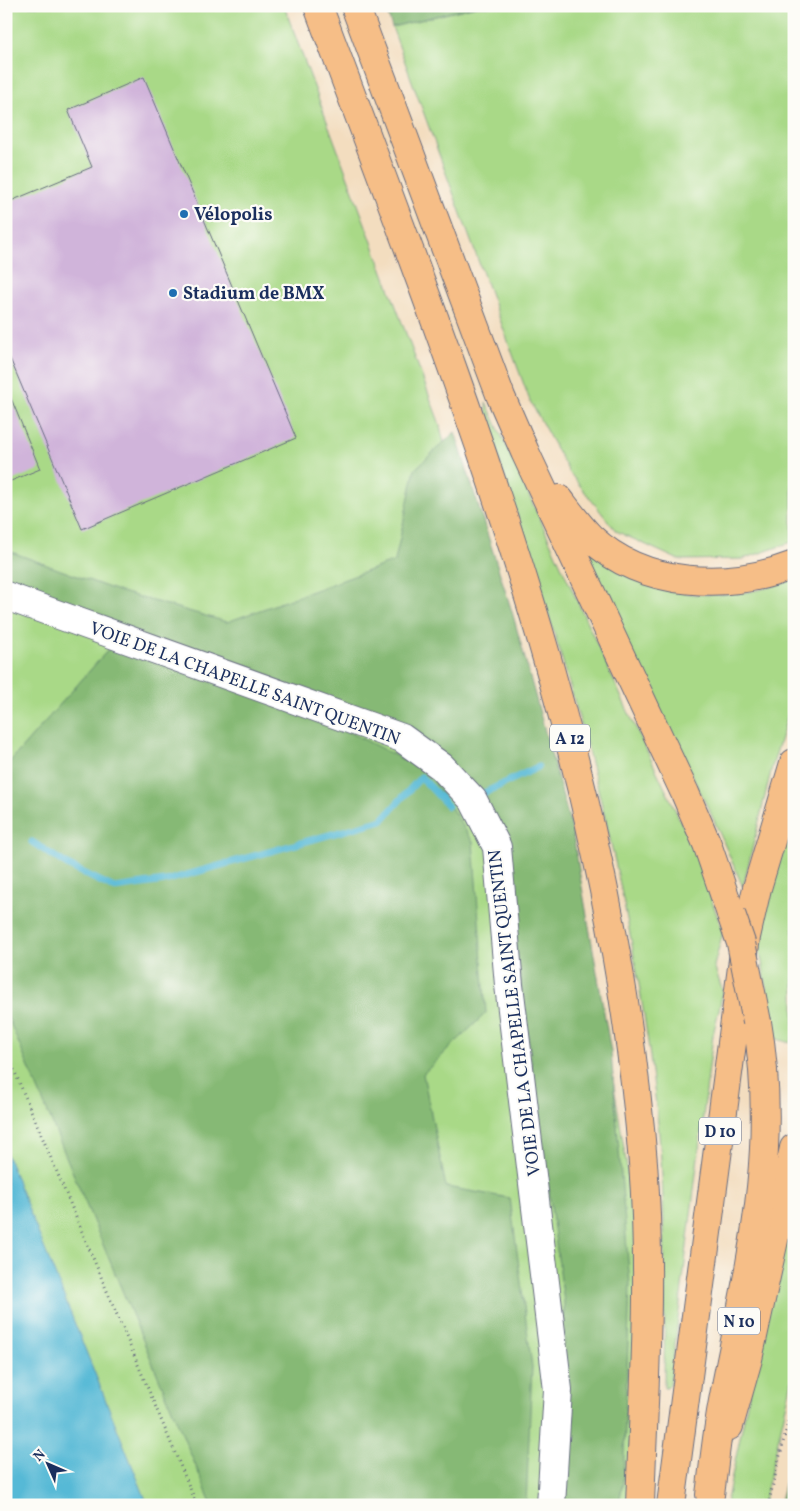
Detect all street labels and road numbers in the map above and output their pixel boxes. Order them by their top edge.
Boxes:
street label: VOIE DE LA CHAPELLE SAINT QUENTIN [86,616,403,752]
road number: A 12 [550,724,590,751]
street label: VOIE DE LA CHAPELLE SAINT QUENTIN [483,848,548,1178]
road number: D 10 [699,1118,741,1144]
road number: N 10 [718,1308,760,1334]

